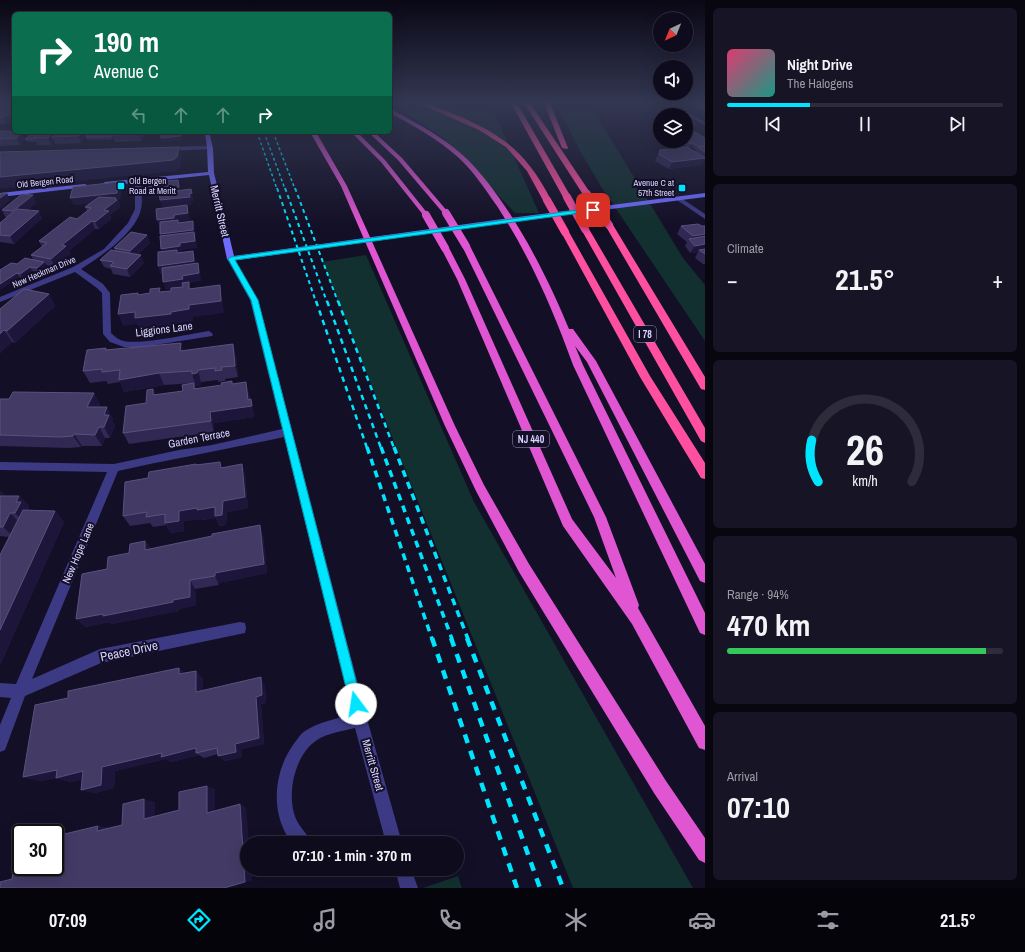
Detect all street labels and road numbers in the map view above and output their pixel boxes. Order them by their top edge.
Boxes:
street label: Old Bergen Road [16,173,74,191]
street label: Merritt Street [207,184,233,239]
street label: New Heckman Drive [11,253,77,291]
street label: Liggions Lane [135,319,193,339]
road number: I 78 [634,326,656,342]
street label: Garden Terrace [167,425,231,451]
road number: NJ 440 [513,431,549,447]
street label: New Hope Lane [59,520,97,586]
street label: Peace Drive [99,637,160,665]
street label: Merritt Street [359,738,387,793]

